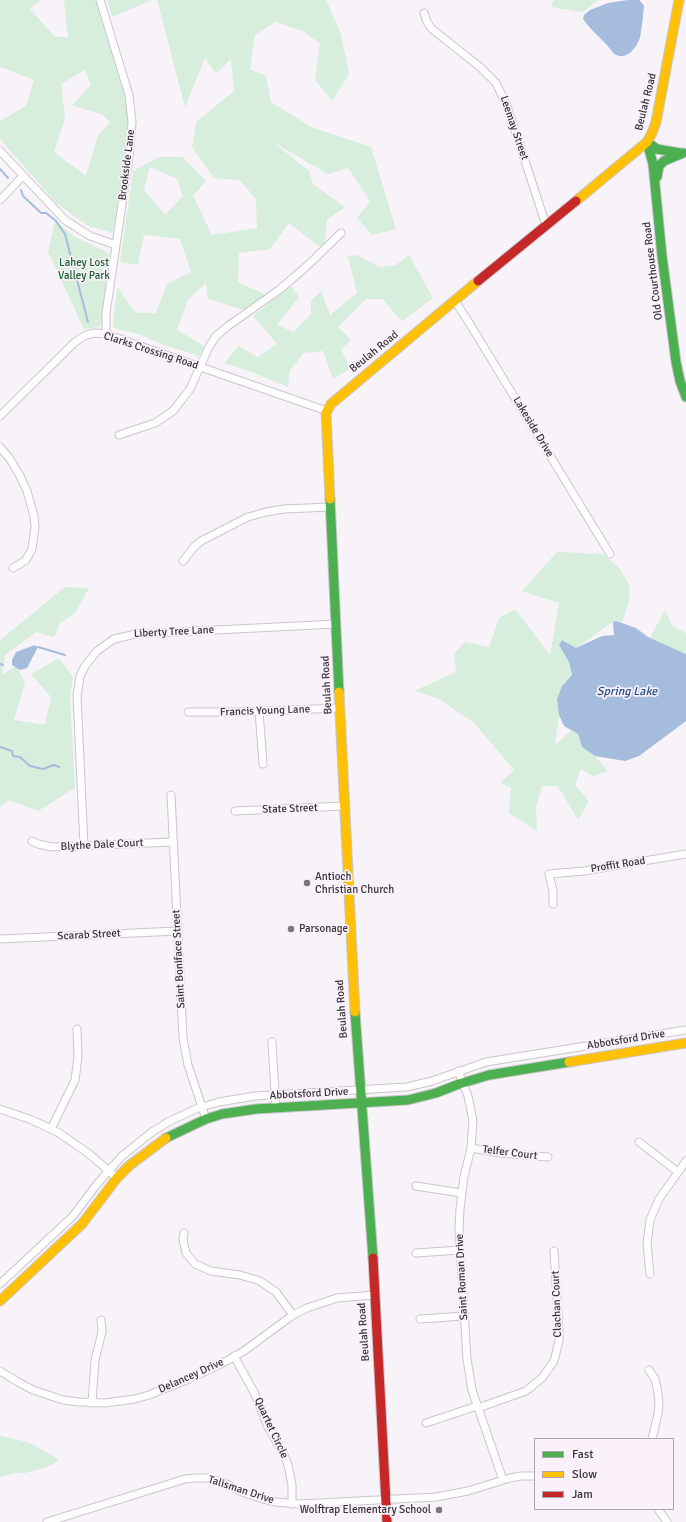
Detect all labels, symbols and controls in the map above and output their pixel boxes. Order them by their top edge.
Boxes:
street label: Beulah Road [632,72,660,132]
street label: Leemay Street [497,94,531,162]
street label: Brookside Lane [116,129,138,201]
street label: Old Courthouse Road [640,221,666,321]
park label: Lahey Lost Valley Park [58,256,110,282]
street label: Beulah Road [347,328,401,376]
street label: Clarks Crossing Road [102,329,200,373]
street label: Lakeside Drive [510,394,556,460]
street label: Liberty Tree Lane [133,623,215,641]
street label: Beulah Road [319,655,335,715]
water label: Spring Lake [597,685,657,699]
street label: Francis Young Lane [220,703,310,719]
street label: State Street [262,801,318,817]
street label: Blythe Dale Court [60,836,144,854]
street label: Proffit Road [590,854,646,876]
place label: Antioch Christian Church [315,870,394,896]
marker: Antioch Christian Church [302,878,312,888]
street label: Saint Boniface Street [170,909,188,1009]
place label: Parsonage [299,922,348,936]
marker: Parsonage [286,924,296,934]
street label: Scarab Street [57,927,121,943]
street label: Beulah Road [333,979,351,1039]
street label: Abbotsford Drive [586,1027,666,1053]
street label: Abbotsford Drive [269,1085,349,1103]
street label: Telfer Court [482,1143,538,1163]
street label: Saint Roman Drive [453,1233,471,1321]
street label: Clachan Court [549,1270,565,1338]
street label: Beulah Road [355,1302,373,1362]
street label: Delancey Drive [156,1356,226,1396]
street label: Quartet Circle [251,1395,291,1461]
legend [534,1438,674,1510]
text: Fast [572,1447,593,1462]
text: Slow [572,1467,597,1482]
street label: Talisman Drive [206,1473,276,1507]
text: Jam [572,1487,593,1502]
place label: Wolftrap Elementary School [300,1503,431,1517]
marker: Wolftrap Elementary School [434,1505,444,1515]

